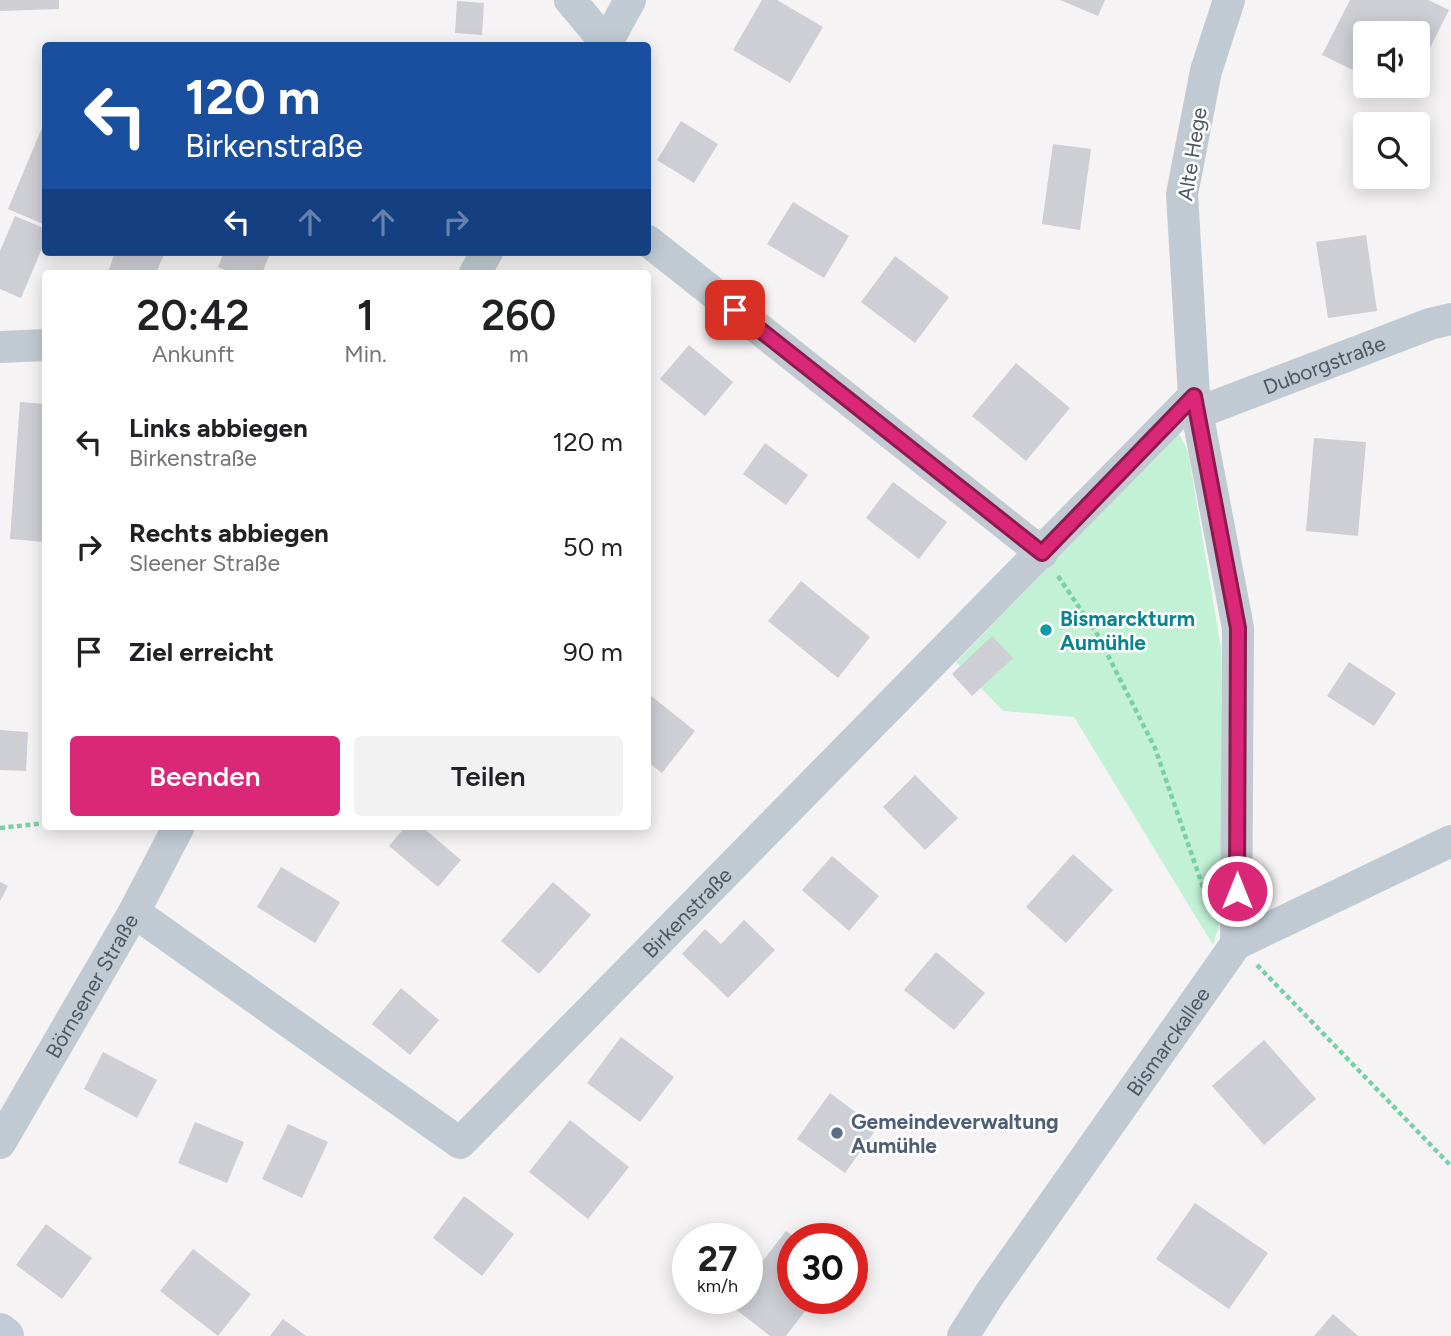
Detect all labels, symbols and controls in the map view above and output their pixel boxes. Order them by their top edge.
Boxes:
map controls [1353,21,1430,189]
button: sound [1353,21,1430,98]
text: 120 m [185,67,320,126]
icon: left [70,70,161,161]
street label: Alte Hege [1172,105,1212,203]
button: search [1353,112,1430,189]
text: Birkenstraße [185,127,363,165]
icon: left [218,203,256,241]
icon: ahead [291,203,329,241]
icon: ahead [364,203,402,241]
icon: right [437,203,475,241]
pin [705,280,765,340]
text: 20:42 [137,290,250,341]
text: 1 [357,290,374,341]
text: 260 [481,290,556,341]
icon: arrive [716,291,754,329]
street label: Duborgstraße [1259,330,1389,399]
text: Ankunft [152,340,234,368]
text: Min. [344,340,387,368]
text: m [509,340,529,368]
text: Links abbiegen [129,412,308,444]
icon: left [70,423,108,461]
text: 120 m [553,426,623,458]
text: Birkenstraße [129,444,257,472]
text: Rechts abbiegen [129,517,329,549]
icon: right [70,528,108,566]
text: 50 m [563,531,623,563]
text: Sleener Straße [129,549,280,577]
place label: Bismarckturm Aumühle [1060,606,1195,655]
marker: Bismarckturm Aumühle [1038,622,1054,638]
icon: arrive [70,633,108,671]
text: Ziel erreicht [129,636,274,668]
text: 90 m [563,636,623,668]
button: Beenden [70,736,340,816]
button: Teilen [354,736,623,816]
position arrow [1200,854,1274,928]
street label: Birkenstraße [637,862,737,963]
street label: Börnsener Straße [40,909,143,1062]
street label: Bismarckallee [1121,982,1215,1100]
place label: Gemeindeverwaltung Aumühle [851,1109,1059,1158]
marker: Gemeindeverwaltung Aumühle [829,1125,845,1141]
speed limit sign: 30 [777,1223,868,1314]
text: 27 [698,1238,737,1280]
text: km/h [697,1275,738,1297]

